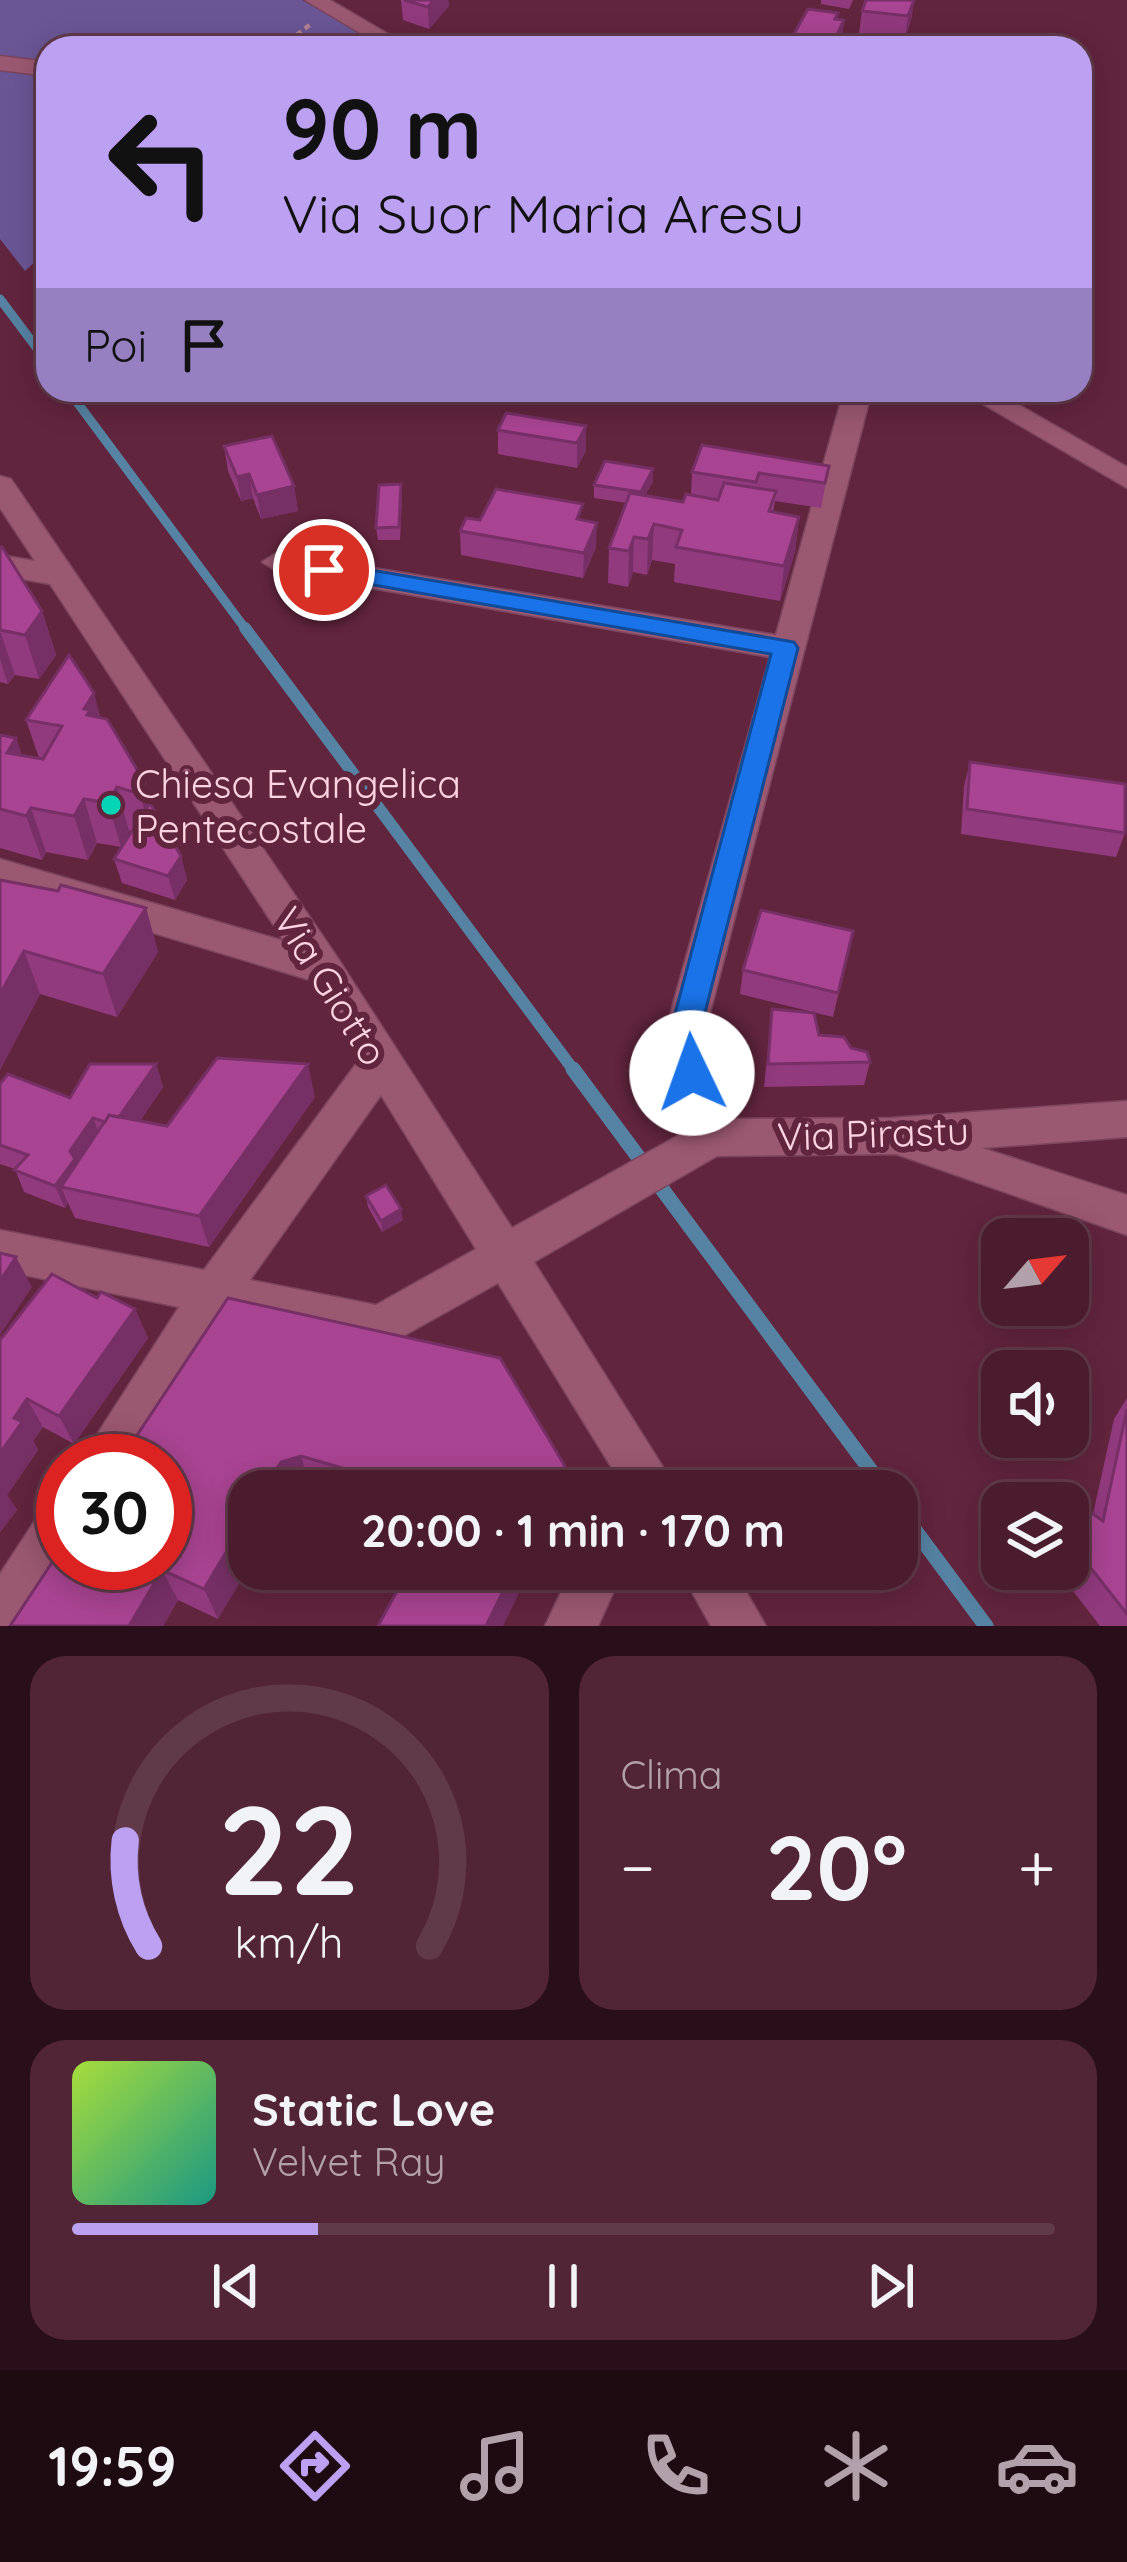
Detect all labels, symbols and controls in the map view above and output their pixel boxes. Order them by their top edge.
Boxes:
text: 90 m [282,75,482,180]
icon: left [84,84,240,240]
text: Via Suor Maria Aresu [282,179,804,247]
icon: arrive [171,312,237,378]
text: Poi [84,317,147,373]
pin [273,519,375,621]
icon: arrive [291,537,357,603]
place label: Chiesa Evangelica Pentecostale [135,759,461,853]
marker: Chiesa Evangelica Pentecostale [98,792,124,818]
street label: Via Giotto [263,898,399,1074]
position arrow [629,1010,755,1136]
street label: Via Pirastu [776,1105,970,1161]
north arrow [981,1218,1089,1326]
map controls [981,1218,1089,1590]
button: sound [981,1350,1089,1458]
speed limit sign: 30 [36,1434,192,1590]
button: layers [981,1482,1089,1590]
text: 20:00 · 1 min · 170 m [361,1502,785,1558]
text: Clima [621,1750,723,1799]
text: 22 [218,1770,360,1926]
text: 20° [765,1810,907,1923]
text: − [621,1825,655,1908]
text: + [1018,1825,1055,1908]
text: km/h [235,1915,344,1969]
text: Static Love [252,2081,495,2137]
text: Velvet Ray [252,2137,445,2186]
icon: previous [203,2253,269,2319]
icon: pause [530,2253,596,2319]
icon: next [858,2253,924,2319]
icon: directions [273,2424,357,2508]
icon: music [453,2424,537,2508]
icon: phone [634,2424,718,2508]
icon: climate [814,2424,898,2508]
icon: car [995,2424,1079,2508]
text: 19:59 [48,2432,176,2500]

